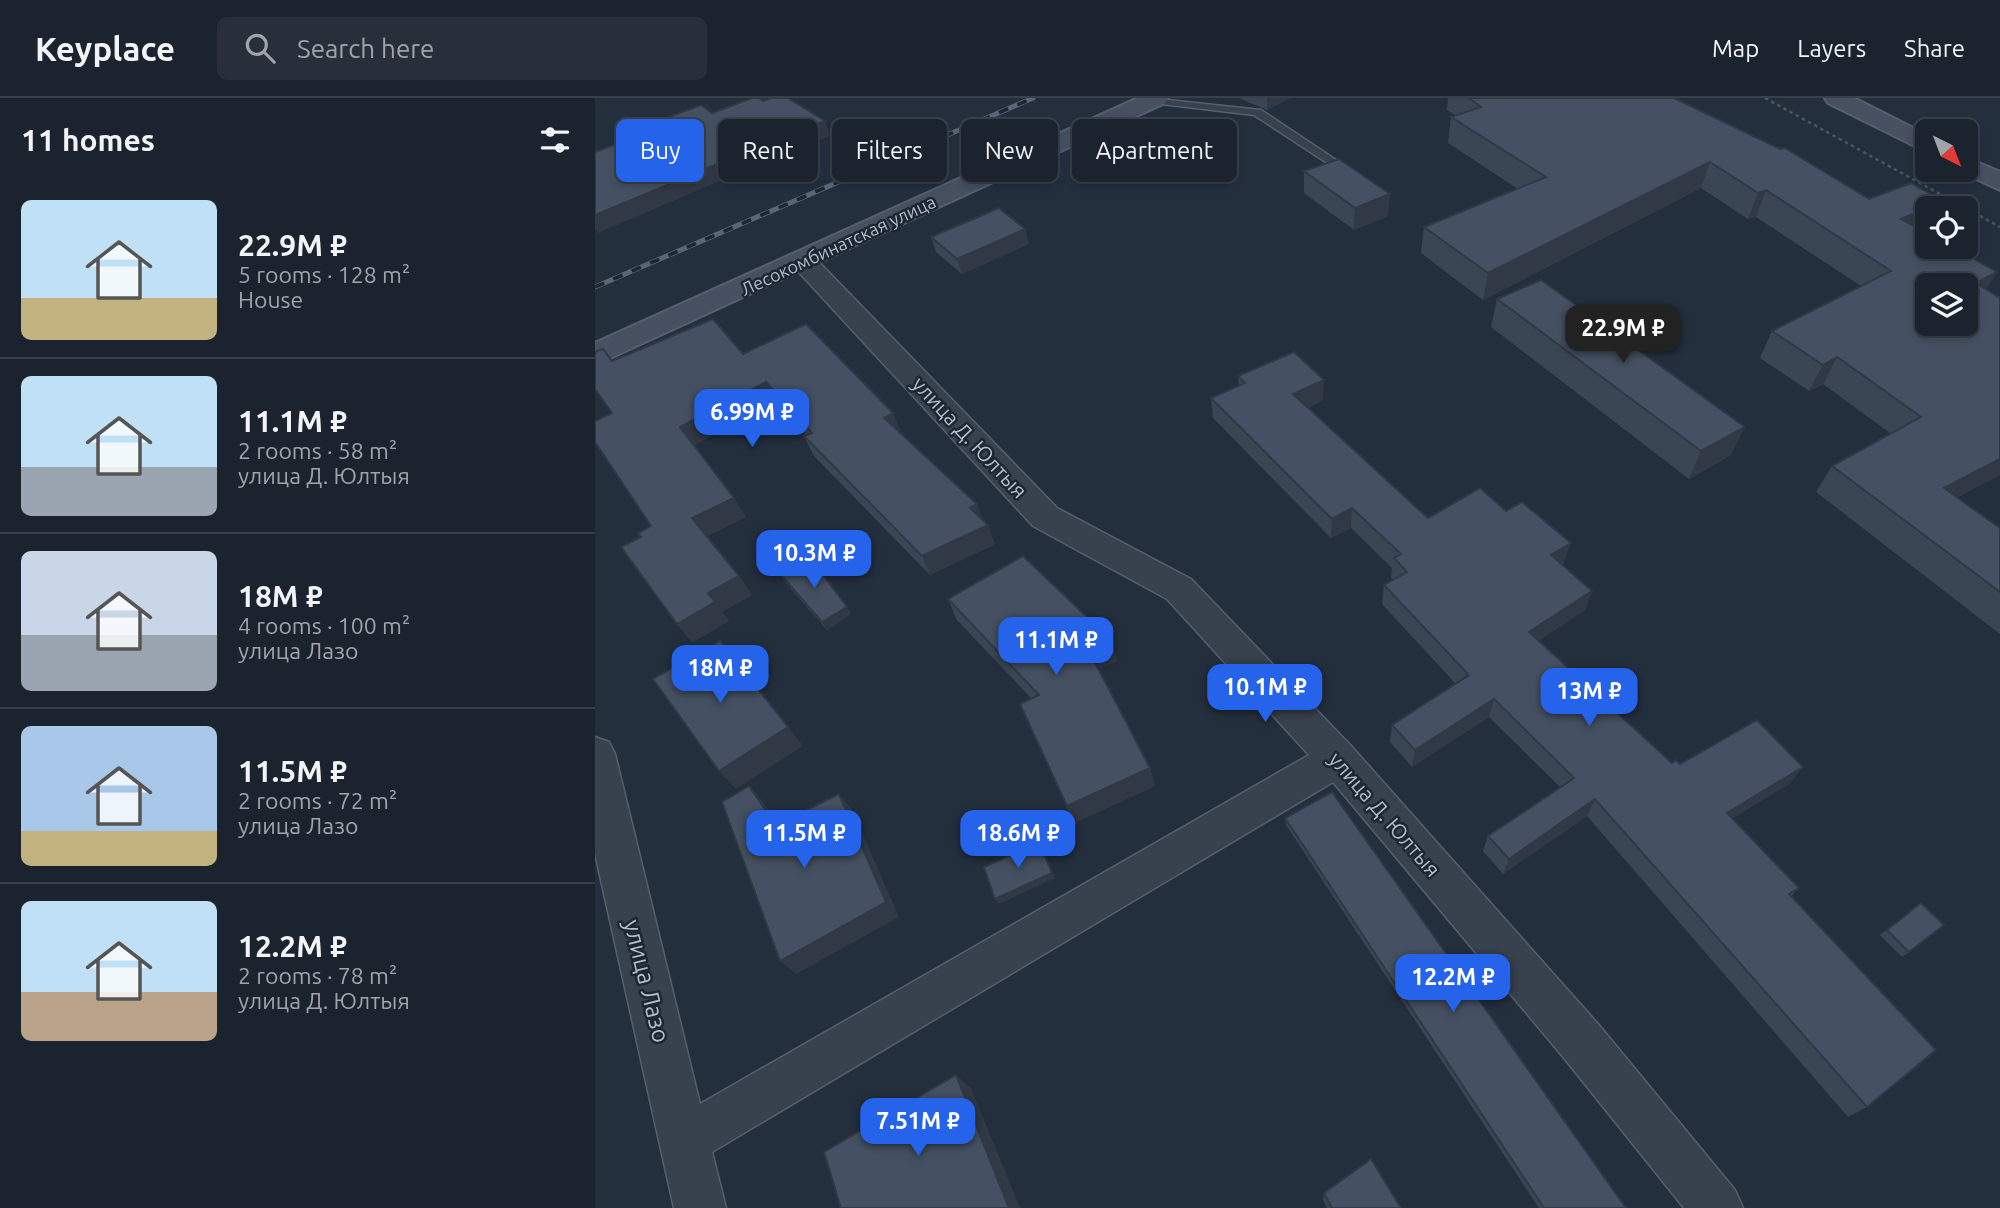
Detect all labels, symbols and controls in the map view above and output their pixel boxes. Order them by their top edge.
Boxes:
search box [217,17,707,80]
icon: search [241,29,279,67]
text: Keyplace [35,30,175,67]
text: Search here [297,34,434,63]
text: Map [1712,35,1759,62]
text: Layers [1797,35,1866,62]
text: Share [1904,35,1965,62]
chip: Buy [616,119,704,182]
chip: Rent [718,119,818,182]
chip: Filters [832,119,947,182]
chip: New [961,119,1058,182]
chip: Apartment [1072,119,1237,182]
north arrow [1915,119,1977,182]
map controls [1915,119,1978,336]
icon: filters [536,121,574,159]
text: 11 homes [21,123,155,157]
street label: Лесокомбинатская улица [737,191,939,299]
button: locate [1915,196,1978,259]
icon: home [77,228,161,312]
text: 22.9M ₽ [238,228,347,262]
text: 5 rooms · 128 m² [238,262,410,287]
button: layers [1915,273,1978,336]
text: House [238,287,303,312]
pin: 22.9M ₽ [1558,306,1688,365]
text: 22.9M ₽ [1581,315,1665,340]
street label: улица Д. Юлтыя [908,371,1032,503]
pin: 6.99M ₽ [687,390,817,449]
text: 6.99M ₽ [710,399,794,424]
icon: home [77,404,161,488]
text: 11.1M ₽ [238,404,347,438]
text: 2 rooms · 58 m² [238,438,397,463]
text: улица Д. Юлтыя [238,463,410,488]
pin: 10.3M ₽ [749,531,879,590]
text: 10.3M ₽ [772,540,856,565]
icon: home [77,579,161,663]
text: 18M ₽ [238,579,323,613]
text: 4 rooms · 100 m² [238,613,410,638]
pin: 11.1M ₽ [991,618,1121,677]
text: 11.1M ₽ [1014,627,1098,652]
text: улица Лазо [238,638,358,663]
pin: 18M ₽ [671,646,769,705]
text: 18M ₽ [688,655,752,680]
pin: 10.1M ₽ [1200,664,1330,724]
pin: 13M ₽ [1540,668,1638,728]
text: 10.1M ₽ [1223,674,1307,699]
text: 13M ₽ [1557,678,1621,703]
street label: улица Д. Юлтыя [1324,747,1446,881]
icon: home [77,754,161,838]
text: 11.5M ₽ [238,754,347,788]
text: 2 rooms · 72 m² [238,788,397,813]
pin: 11.5M ₽ [739,810,869,870]
pin: 18.6M ₽ [953,810,1083,870]
text: улица Лазо [238,813,358,838]
text: 11.5M ₽ [762,820,846,845]
text: 18.6M ₽ [976,820,1060,845]
street label: улица Лазо [619,917,675,1045]
icon: home [77,929,161,1013]
text: 12.2M ₽ [238,929,347,963]
pin: 12.2M ₽ [1388,954,1518,1014]
text: 2 rooms · 78 m² [238,963,397,988]
text: 12.2M ₽ [1411,964,1495,989]
text: улица Д. Юлтыя [238,988,410,1013]
pin: 7.51M ₽ [853,1098,983,1158]
text: 7.51M ₽ [876,1108,960,1133]

